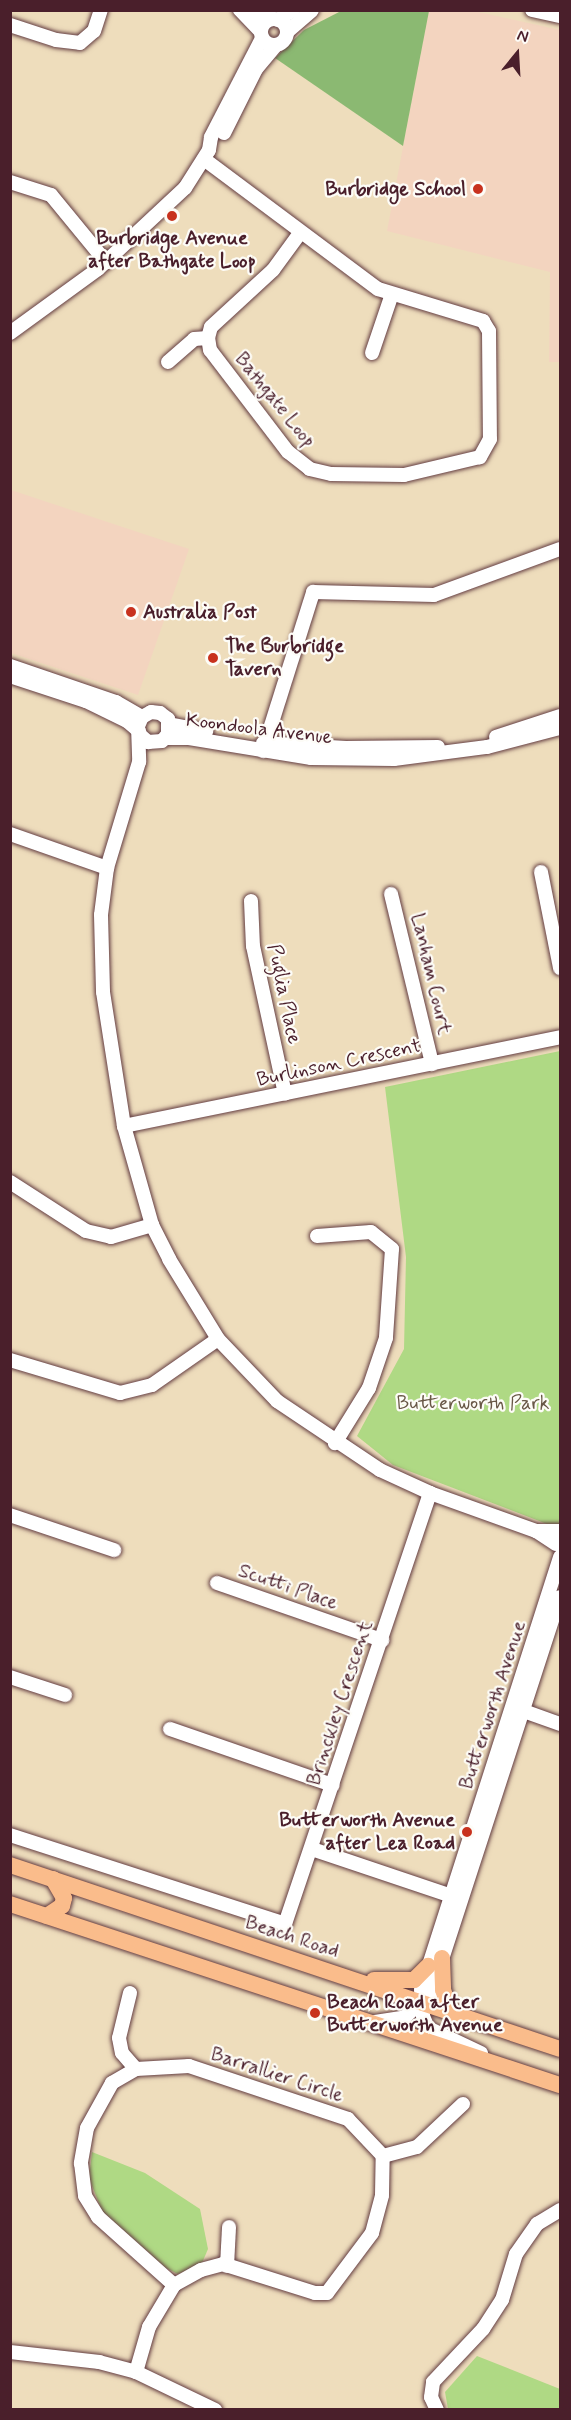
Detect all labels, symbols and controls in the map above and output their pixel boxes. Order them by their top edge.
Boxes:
north arrow [487,24,547,84]
text: N [514,25,531,48]
place label: Burbridge School [325,177,466,201]
marker: Burbridge School [471,182,485,196]
marker: Burbridge Avenue after Bathgate Loop [165,209,179,223]
place label: Burbridge Avenue after Bathgate Loop [88,226,256,273]
street label: Bathgate Loop [229,347,321,453]
place label: Australia Post [143,600,255,624]
marker: Australia Post [124,605,138,619]
place label: The Burbridge Tavern [225,634,344,681]
marker: The Burbridge Tavern [206,651,220,665]
street label: Koondoola Avenue [183,708,335,750]
street label: Lanham Court [406,912,456,1036]
street label: Puglia Place [262,942,306,1046]
street label: Burlinson Crescent [255,1034,423,1092]
park label: Butterworth Park [397,1391,549,1415]
street label: Scutti Place [235,1559,341,1615]
street label: Butterworth Avenue [454,1618,532,1792]
street label: Brinckley Crescent [303,1621,377,1785]
place label: Butterworth Avenue after Lea Road [279,1808,455,1855]
marker: Butterworth Avenue after Lea Road [460,1825,474,1839]
street label: Beach Road [242,1911,342,1963]
place label: Beach Road after Butterworth Avenue [327,1990,503,2037]
marker: Beach Road after Butterworth Avenue [308,2006,322,2020]
street label: Barrallier Circle [207,2042,347,2108]

